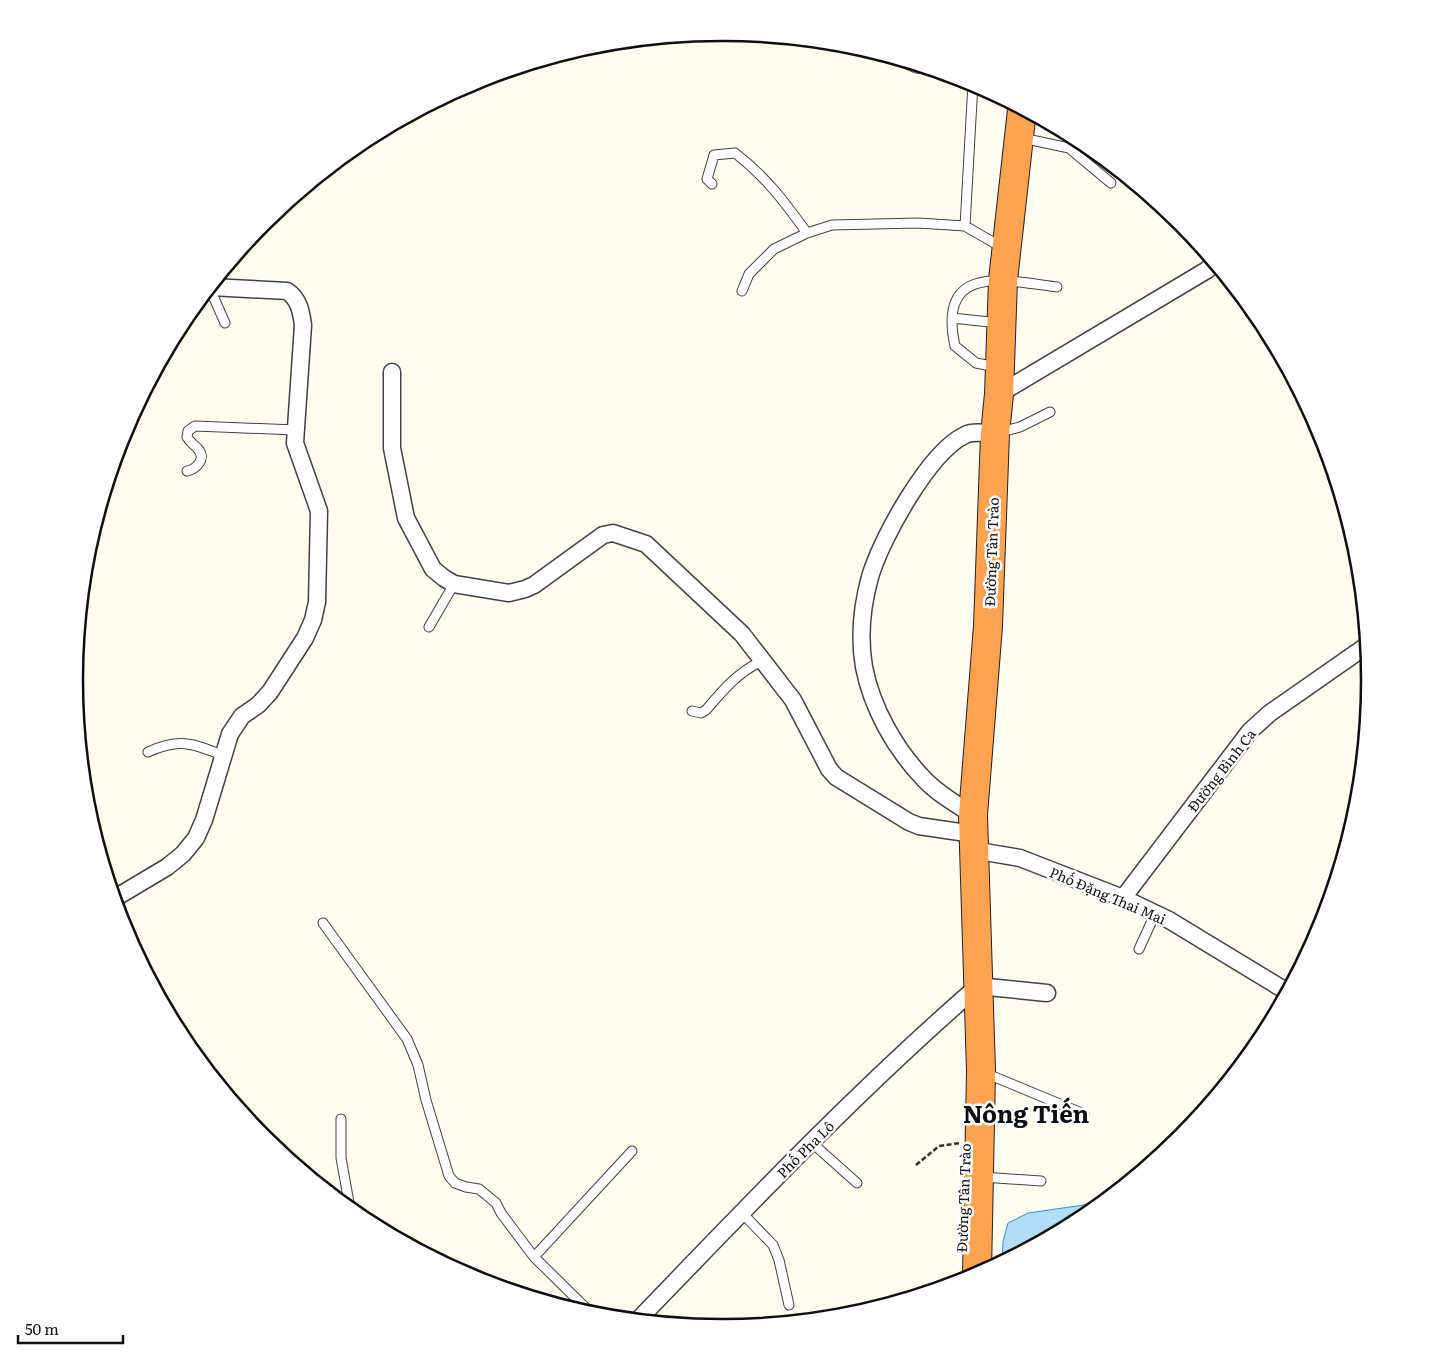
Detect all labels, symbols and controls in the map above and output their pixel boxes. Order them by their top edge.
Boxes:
street label: Đường Tân Trào [979,497,1003,607]
street label: Đường Bình Ca [1182,724,1260,816]
street label: Phố Đặng Thai Mai [1047,861,1170,929]
district label: Nông Tiến [963,1095,1090,1130]
street label: Phố Pha Lô [772,1116,838,1182]
street label: Đường Tân Trào [951,1143,975,1253]
scale bar [18,1312,122,1344]
text: 50 m [25,1317,59,1340]

